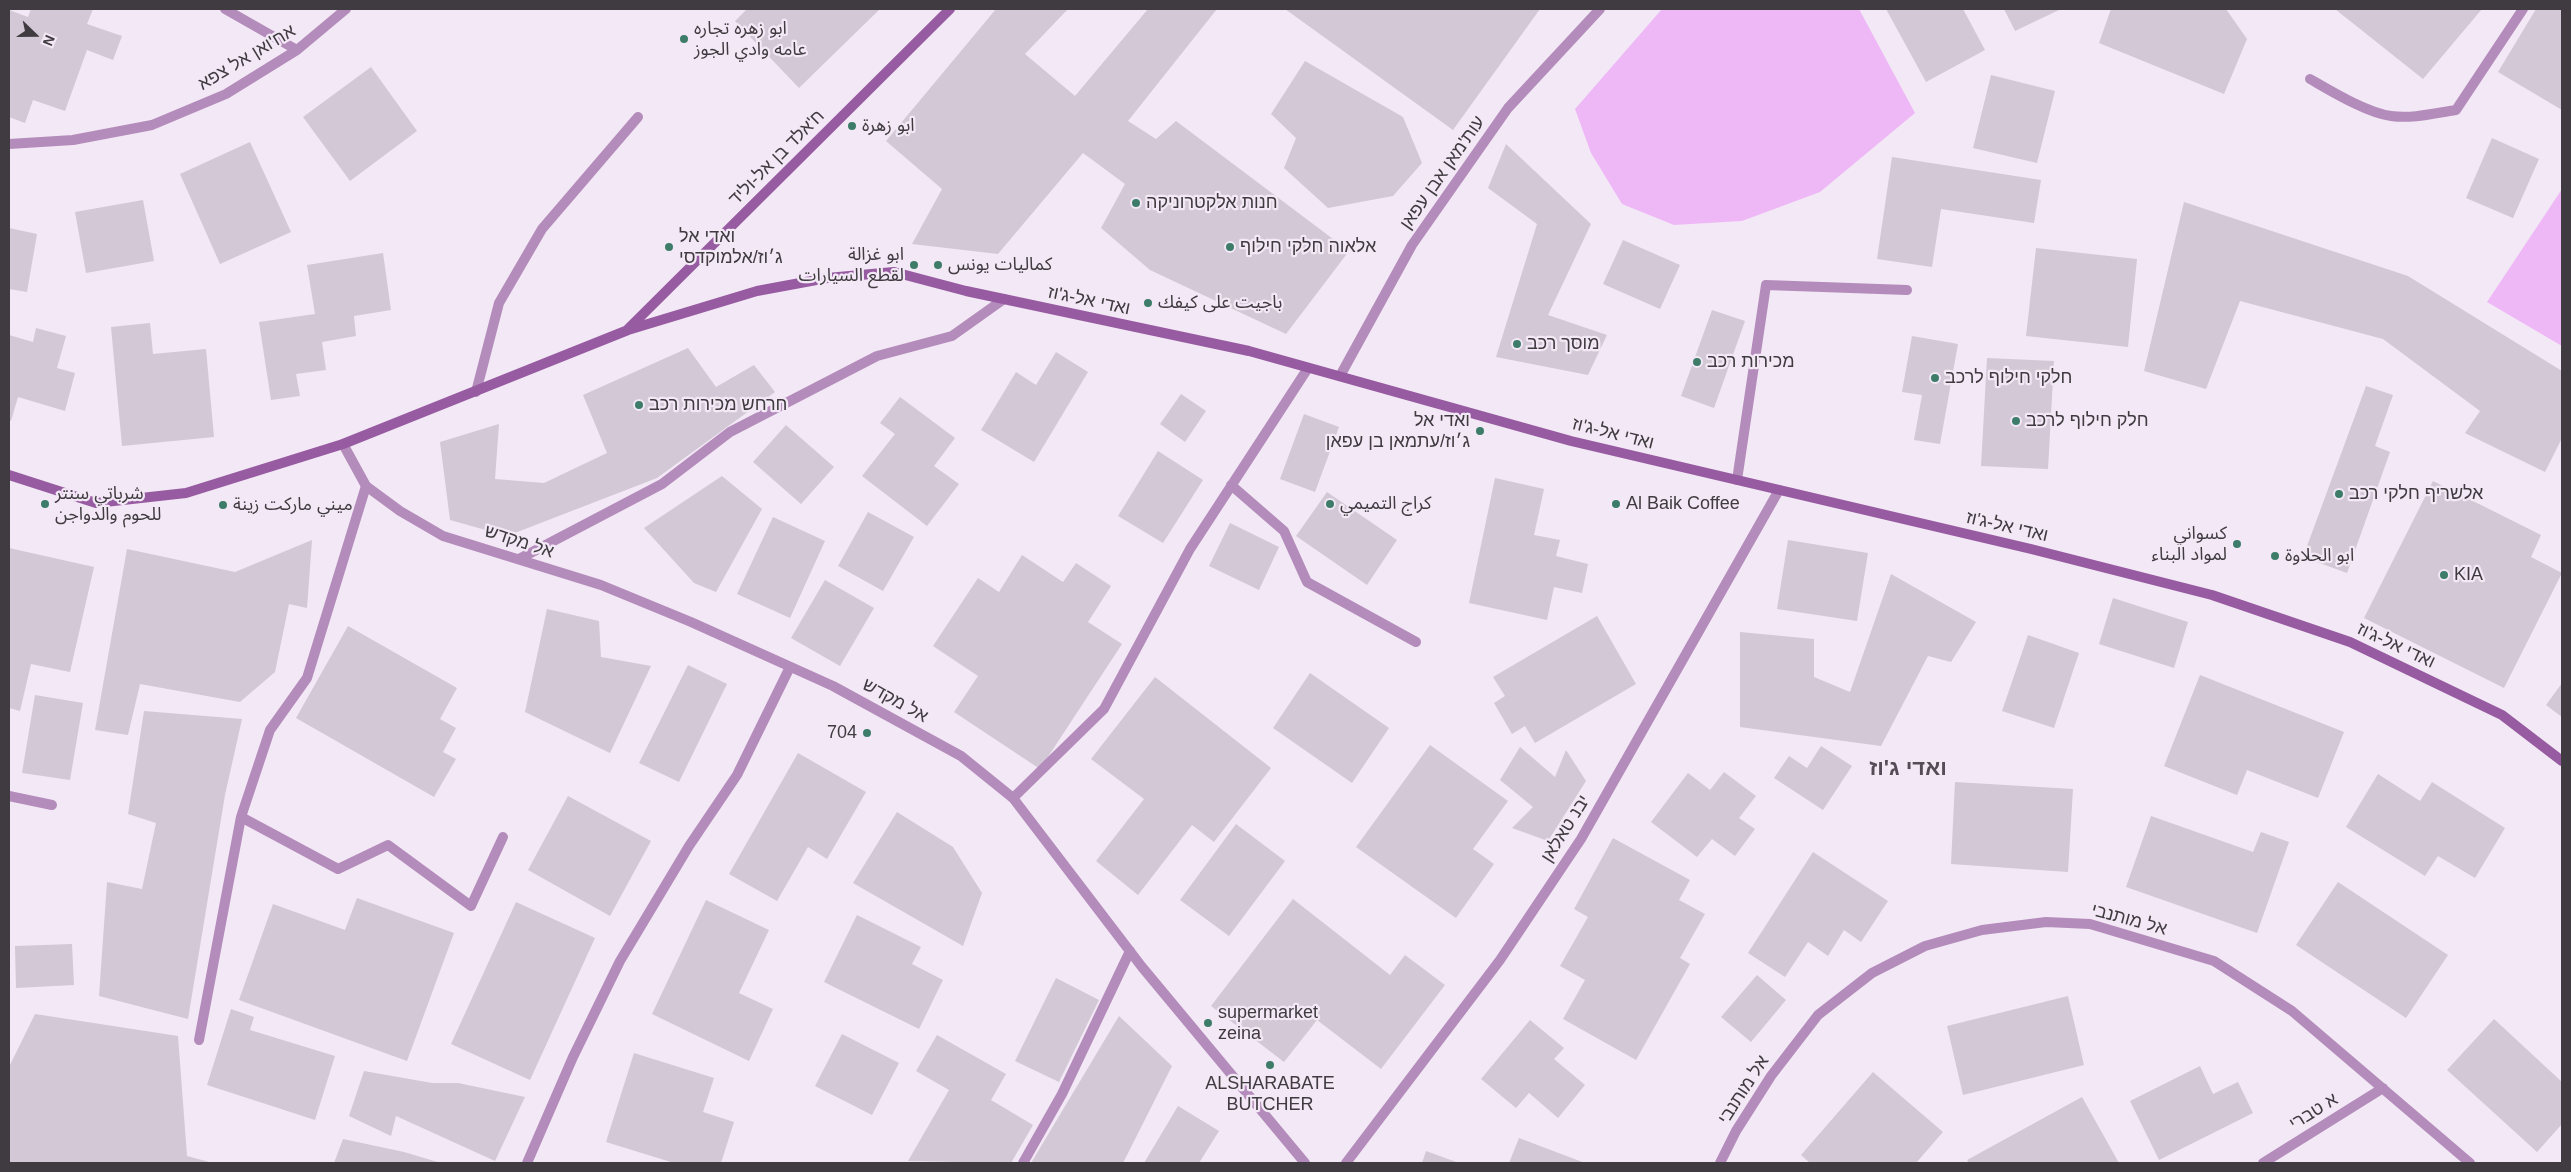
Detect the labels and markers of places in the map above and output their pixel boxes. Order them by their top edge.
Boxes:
place label: ابو زهره تجاره عامه وادي الجوز [694,18,807,60]
marker: ابو زهره تجاره عامه وادي الجوز [678,33,690,45]
place label: ابو زهرة [862,115,915,137]
marker: ابو زهرة [846,120,858,132]
place label: חנות אלקטרוניקה [1146,192,1278,214]
marker: חנות אלקטרוניקה [1130,197,1142,209]
place label: ואדי אל ג׳וז/אלמוקדסי [679,226,783,268]
place label: אלאוה חלקי חילוף [1240,236,1376,258]
marker: ואדי אל ג׳וז/אלמוקדסי [663,241,675,253]
marker: אלאוה חלקי חילוף [1224,241,1236,253]
place label: ابو غزالة لقطع السيارات [799,244,904,286]
place label: كماليات يونس [948,254,1052,276]
marker: ابو غزالة لقطع السيارات [908,259,920,271]
marker: كماليات يونس [932,259,944,271]
place label: باجيت على كيفك [1158,292,1282,314]
marker: باجيت على كيفك [1142,297,1154,309]
place label: מוסך רכב [1527,333,1600,355]
marker: מוסך רכב [1511,338,1523,350]
place label: מכירות רכב [1707,351,1795,373]
marker: מכירות רכב [1691,356,1703,368]
place label: חלקי חילוף לרכב [1945,367,2072,389]
marker: חלקי חילוף לרכב [1929,372,1941,384]
place label: חרחש מכירות רכב [649,394,787,416]
marker: חרחש מכירות רכב [633,399,645,411]
place label: ואדי אל ג׳וז/עתמאן בן עפאן [1326,410,1470,452]
place label: חלק חילוף לרכב [2026,410,2149,432]
marker: חלק חילוף לרכב [2010,415,2022,427]
marker: ואדי אל ג׳וז/עתמאן בן עפאן [1474,425,1486,437]
place label: شرباتي سنتر للحوم والدواجن [55,483,161,526]
place label: אלשריף חלקי רכב [2349,483,2483,505]
marker: אלשריף חלקי רכב [2333,488,2345,500]
place label: كراج التميمي [1340,493,1431,515]
place label: Al Baik Coffee [1626,493,1740,515]
place label: ميني ماركت زينة [233,494,353,516]
marker: شرباتي سنتر للحوم والدواجن [39,498,51,510]
marker: كراج التميمي [1324,498,1336,510]
marker: Al Baik Coffee [1610,498,1622,510]
marker: ميني ماركت زينة [217,499,229,511]
place label: كسواني لمواد البناء [2152,523,2227,566]
marker: كسواني لمواد البناء [2231,538,2243,550]
place label: ابو الحلاوة [2285,545,2354,567]
marker: ابو الحلاوة [2269,550,2281,562]
place label: KIA [2454,564,2483,586]
marker: KIA [2438,569,2450,581]
place label: 704 [827,722,857,744]
marker: 704 [861,727,873,739]
place label: supermarket zeina [1218,1002,1318,1044]
marker: supermarket zeina [1202,1017,1214,1029]
marker: ALSHARABATE BUTCHER [1264,1059,1276,1071]
place label: ALSHARABATE BUTCHER [1205,1073,1335,1116]

